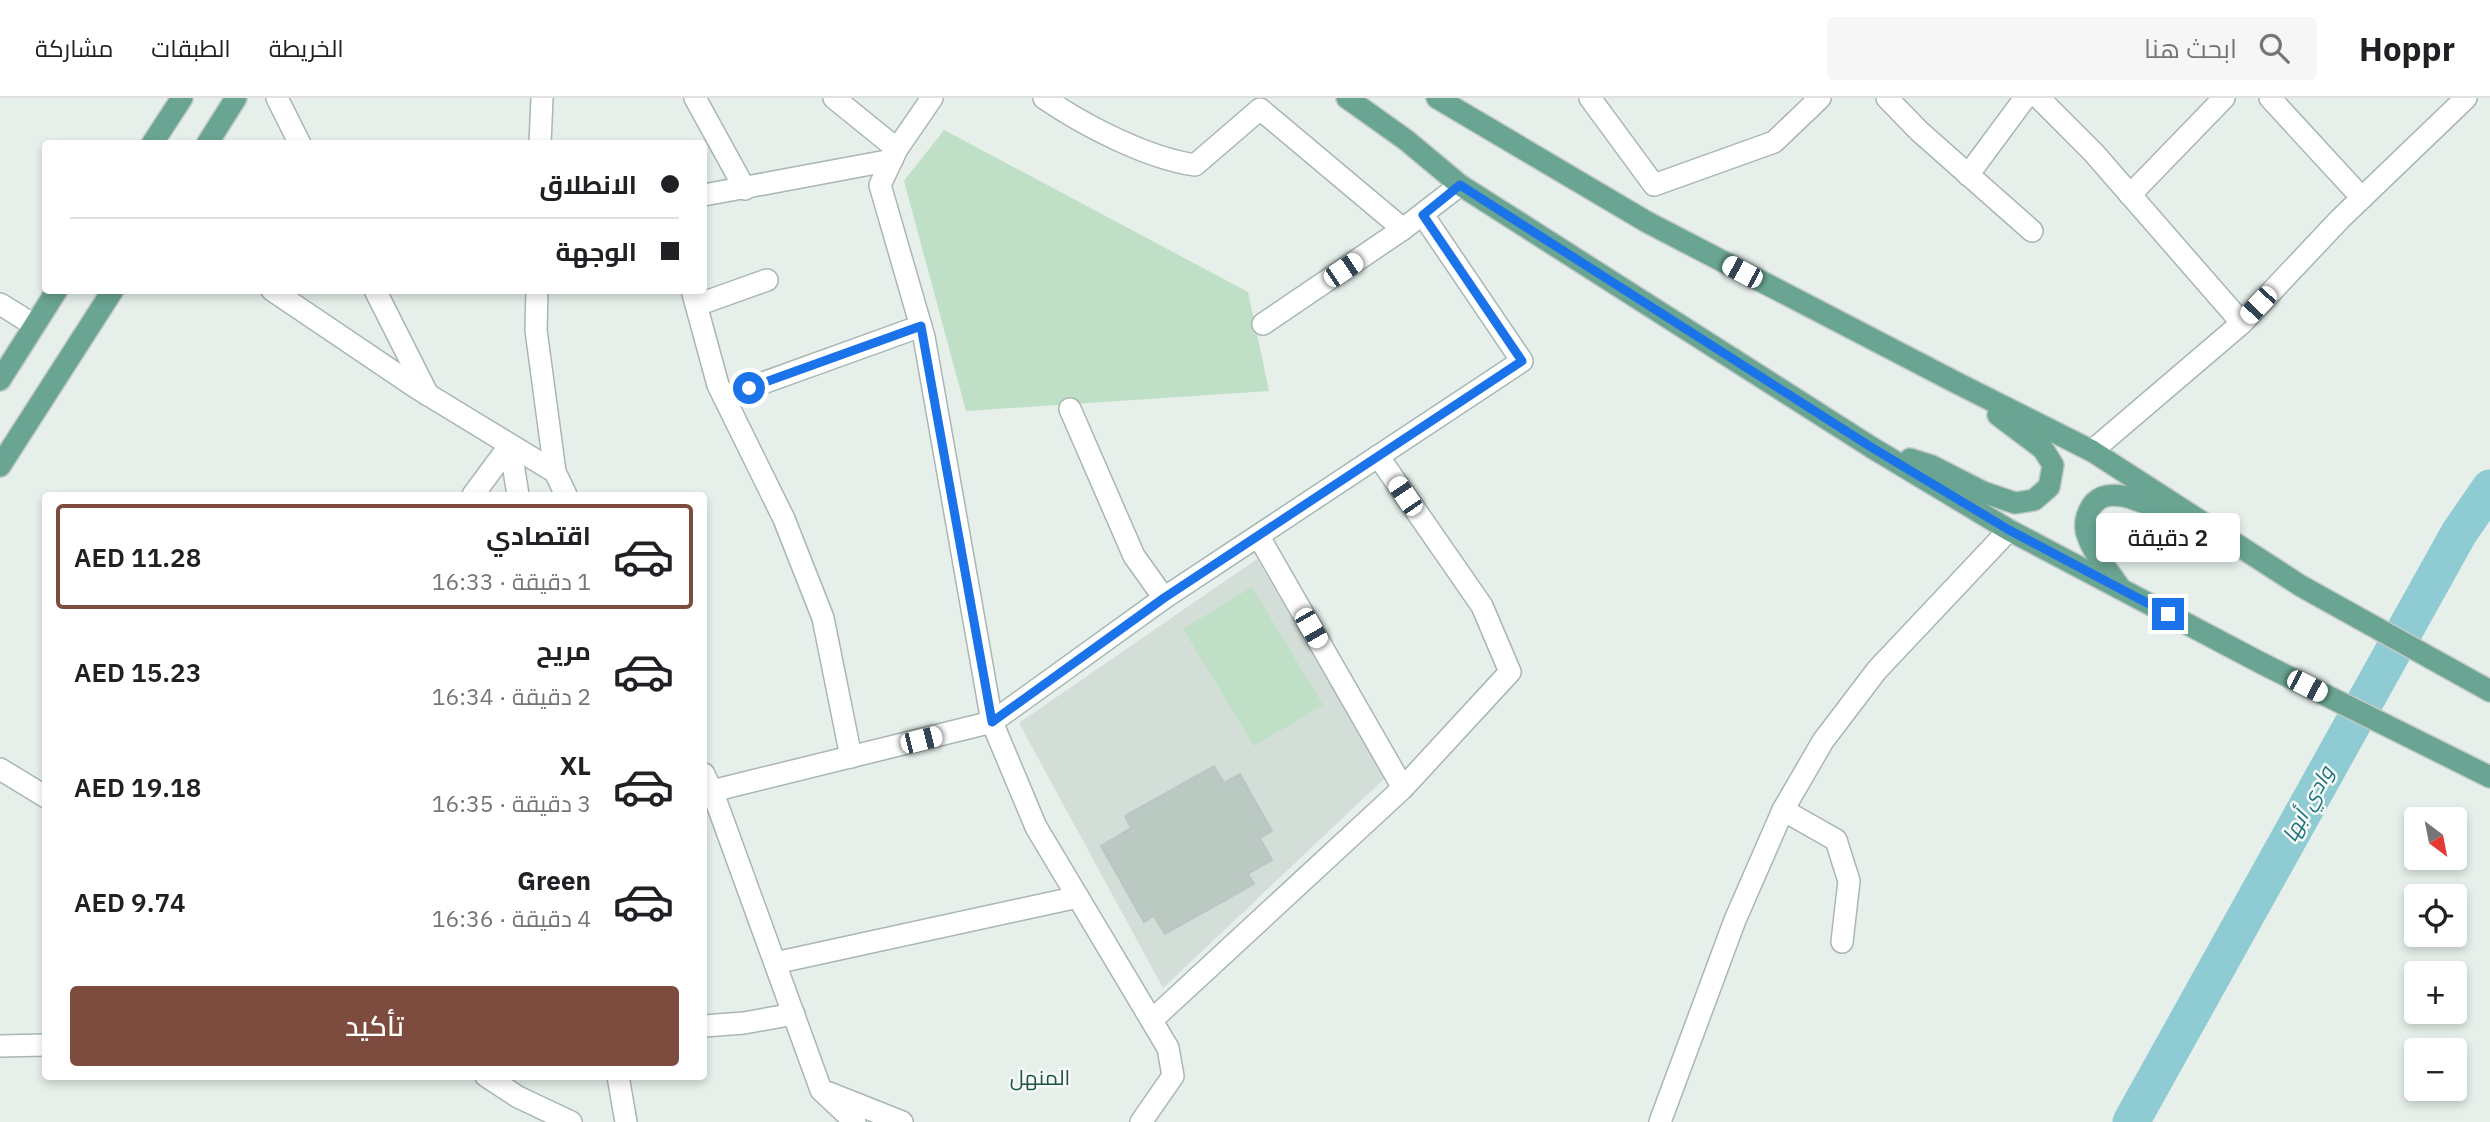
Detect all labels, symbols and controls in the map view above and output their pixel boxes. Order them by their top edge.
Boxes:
search box [1827,17,2317,80]
text: Hoppr [2359,27,2455,70]
icon: search [2255,29,2293,67]
text: ابحث هنا [2144,31,2237,65]
text: مشاركة [35,32,113,64]
text: الطبقات [151,32,231,64]
text: الخريطة [269,32,344,64]
text: الانطلاق [539,167,637,201]
text: الوجهة [556,234,637,268]
car [1320,250,1367,290]
car [1719,253,1766,291]
car [2236,282,2281,328]
route start [733,372,765,404]
car [1385,473,1426,519]
callout: 2 دقيقة [2096,512,2240,561]
text: اقتصادي [486,518,591,552]
text: 2 دقيقة [2128,522,2208,552]
icon: car [612,525,675,588]
text: AED 11.28 [74,540,201,574]
text: 1 دقيقة · 16:33 [432,566,591,596]
route end [2152,598,2184,630]
car [1292,605,1331,651]
text: مريح [536,633,591,667]
icon: car [612,640,675,703]
text: AED 15.23 [74,655,201,689]
car [2284,667,2331,705]
text: 2 دقيقة · 16:34 [432,681,591,711]
car [899,725,944,755]
text: XL [560,748,591,782]
icon: car [612,755,675,818]
water label: وادي أبها [2275,759,2344,848]
text: AED 19.18 [74,770,201,804]
text: 3 دقيقة · 16:35 [432,788,591,818]
north arrow [2404,807,2468,870]
map controls [2404,807,2467,1101]
text: Green [517,863,591,897]
icon: car [612,870,675,933]
button: locate [2404,884,2467,947]
text: AED 9.74 [74,885,186,919]
text: 4 دقيقة · 16:36 [432,903,591,933]
button: + [2404,961,2467,1024]
button: تأكيد [70,986,679,1066]
button: − [2404,1038,2467,1101]
district label: المنهل [1010,1063,1070,1091]

